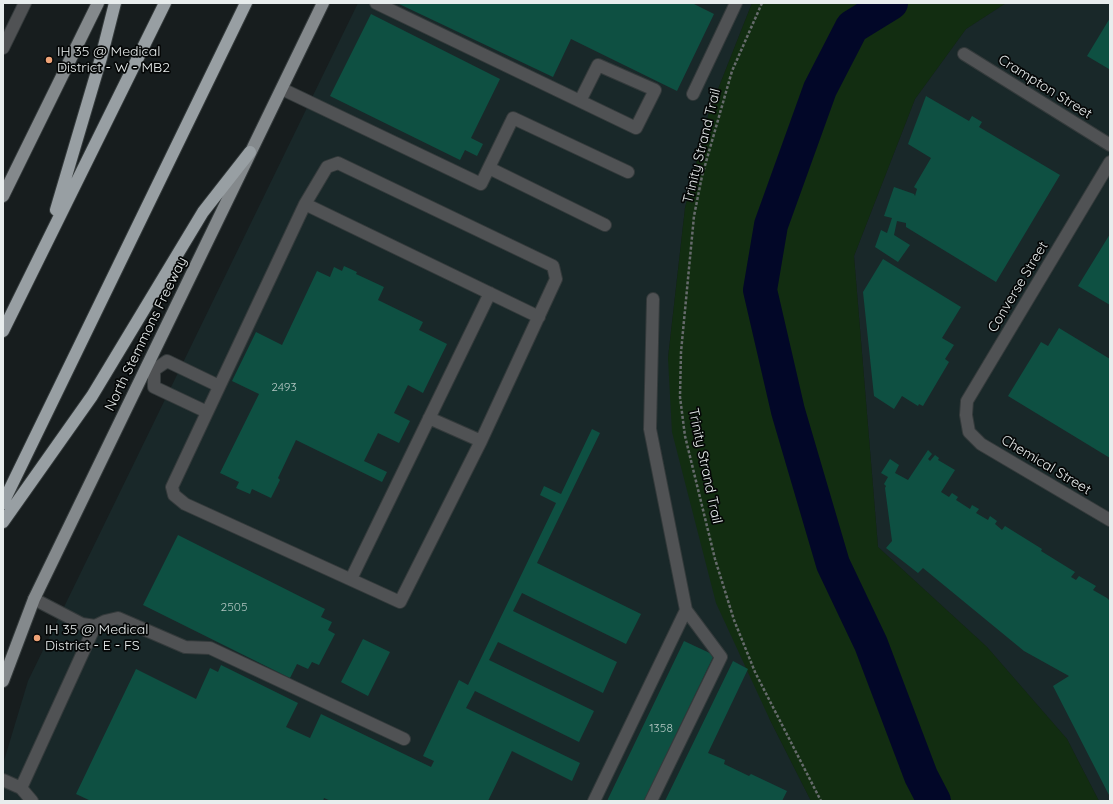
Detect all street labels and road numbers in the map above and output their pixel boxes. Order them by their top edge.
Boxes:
street label: Crampton Street [995,51,1095,123]
street label: Trinity Strand Trail [680,87,724,205]
street label: Converse Street [984,239,1052,335]
street label: North Stemmons Freeway [101,254,191,414]
street label: Trinity Strand Trail [685,407,725,525]
street label: Chemical Street [998,432,1094,498]

